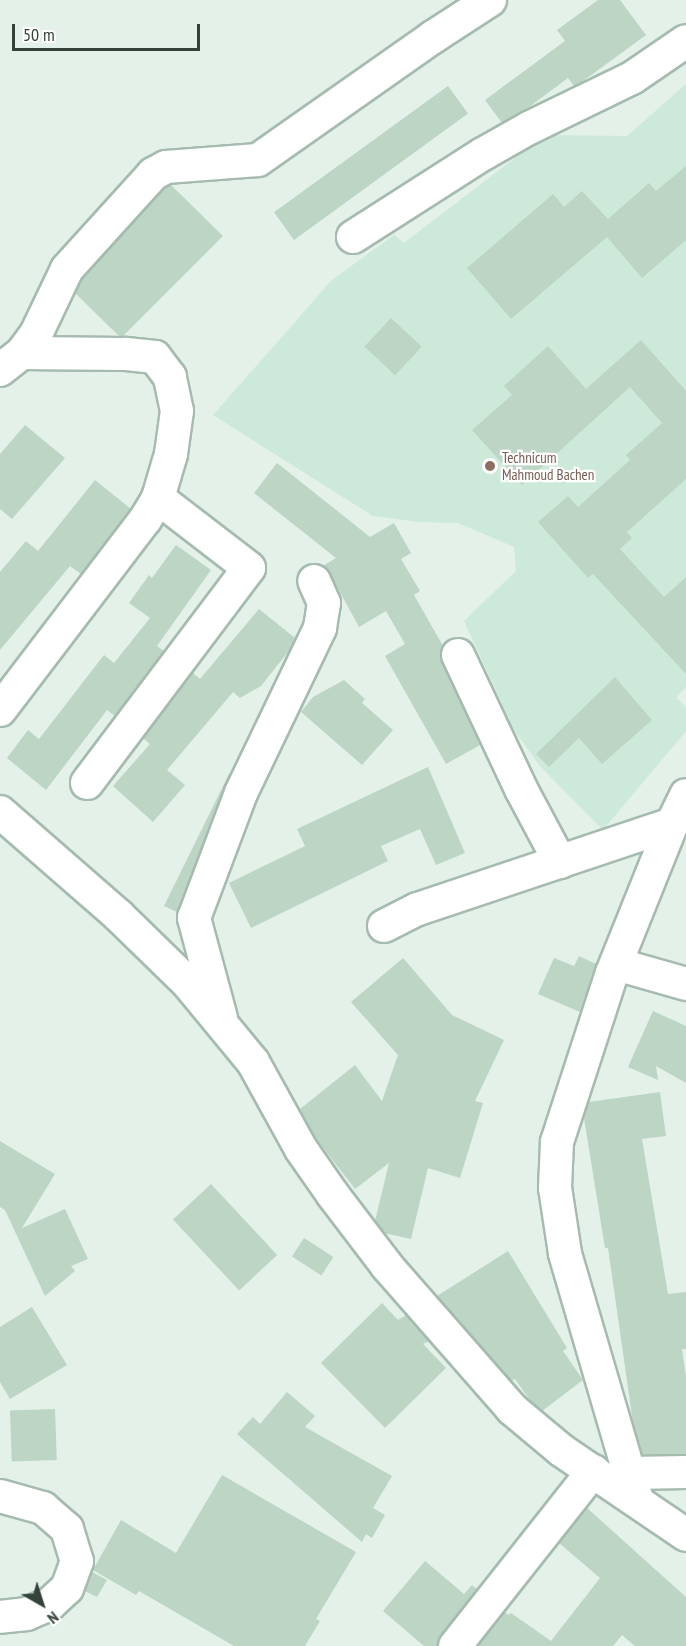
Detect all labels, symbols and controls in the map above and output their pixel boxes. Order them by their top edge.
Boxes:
scale bar [15,12,202,50]
text: 50 m [23,23,55,46]
place label: Technicum Mahmoud Bachen [502,448,594,483]
marker: Technicum Mahmoud Bachen [483,459,497,473]
north arrow [12,1574,72,1634]
text: N [44,1607,63,1628]

